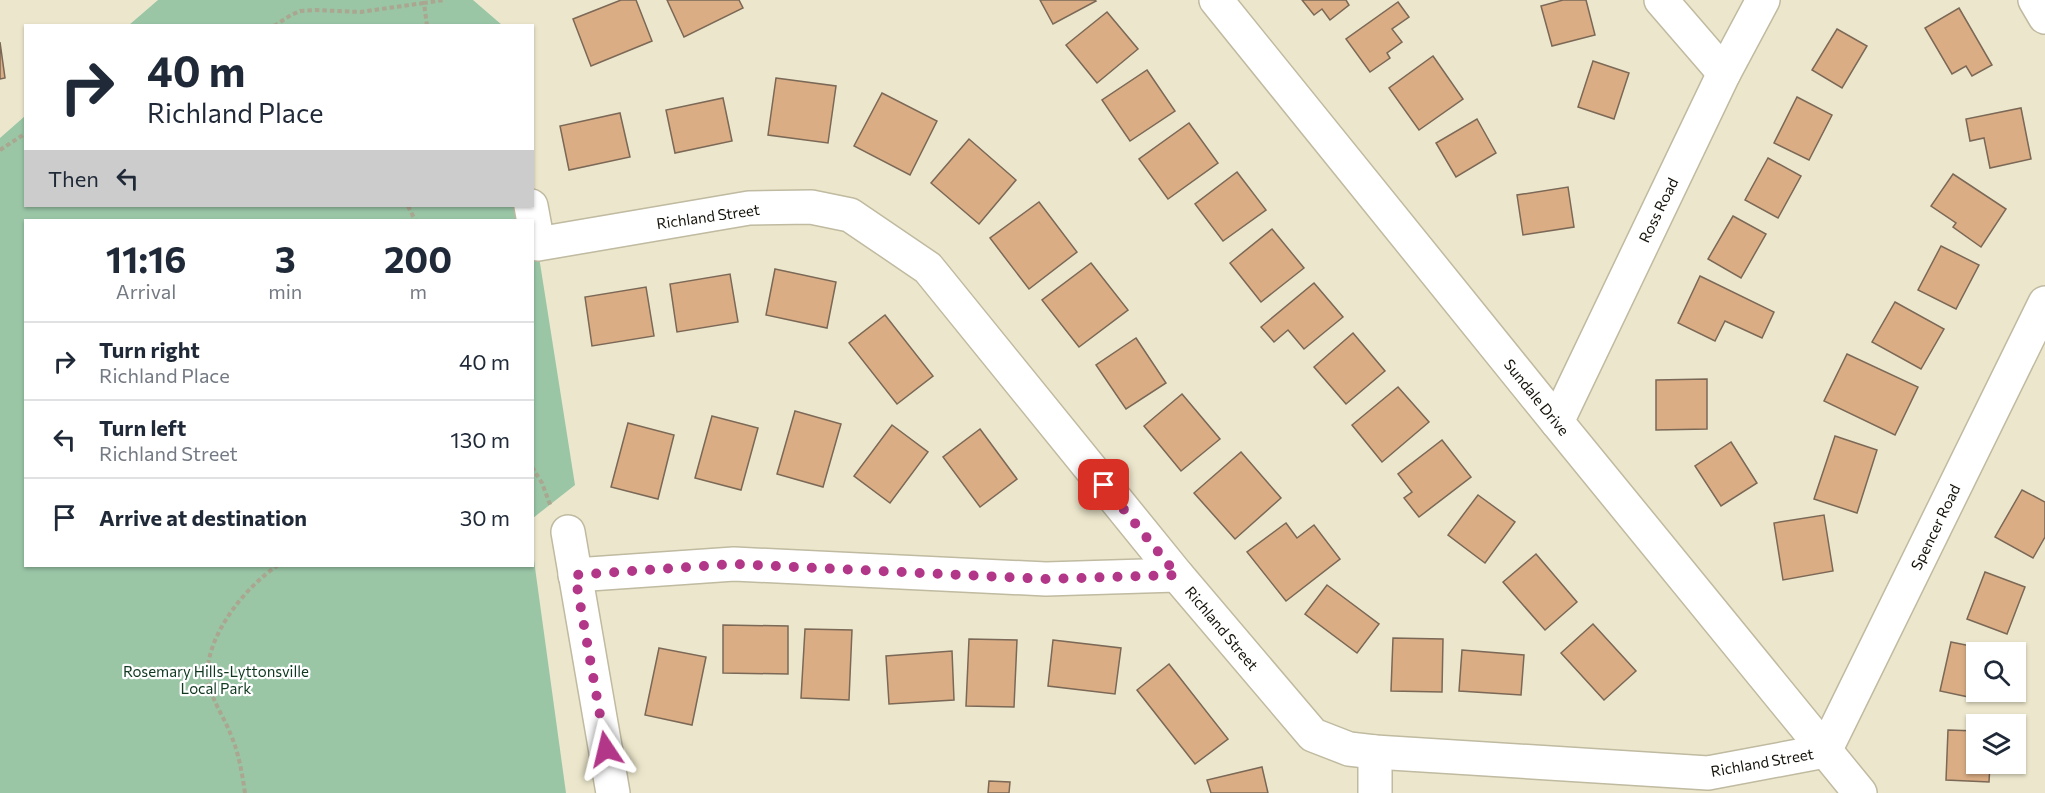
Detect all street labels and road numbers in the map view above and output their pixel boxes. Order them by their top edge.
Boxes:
street label: Ross Road [1635,175,1681,245]
street label: Richland Street [655,200,761,232]
street label: Sundale Drive [1501,355,1573,439]
street label: Spencer Road [1906,481,1964,573]
street label: Richland Street [1182,582,1262,674]
street label: Richland Street [1709,744,1815,780]

